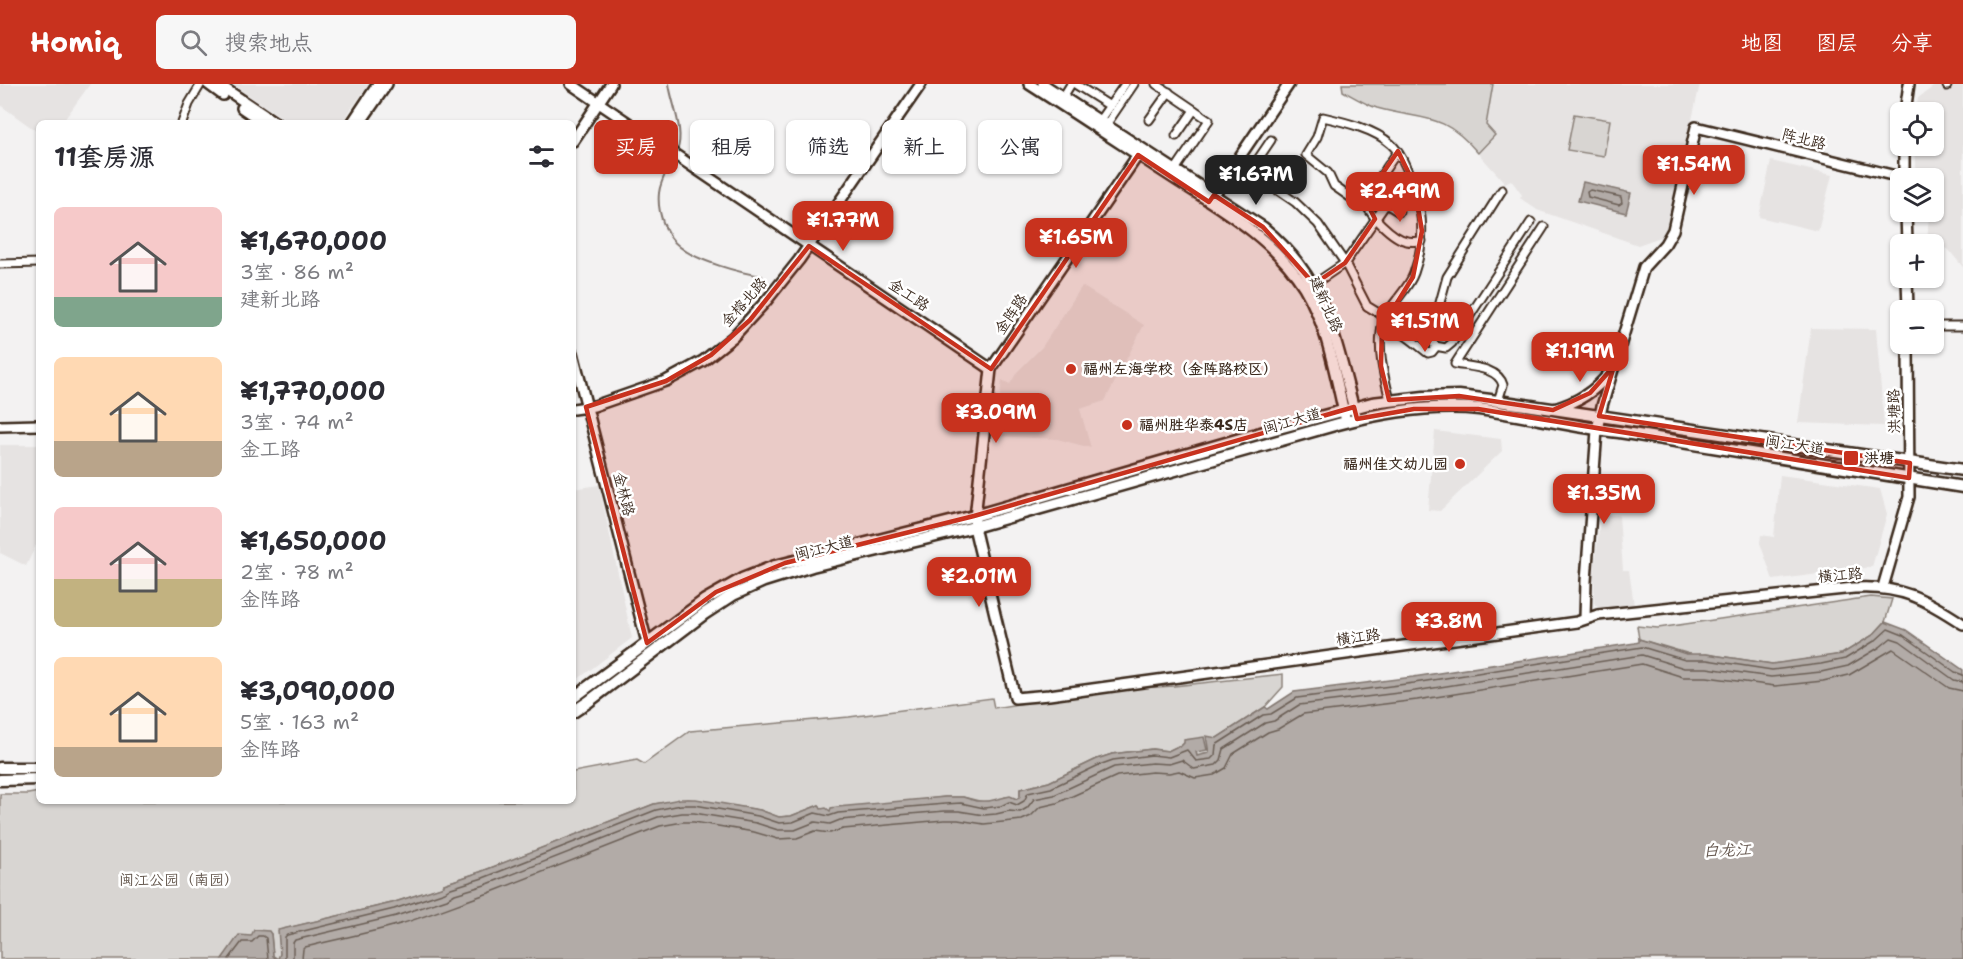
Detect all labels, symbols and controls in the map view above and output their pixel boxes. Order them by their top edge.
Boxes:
search box [156,15,576,69]
text: Homiq [30,23,120,61]
icon: search [177,26,210,59]
text: 搜索地点 [225,28,313,57]
text: 地图 [1741,29,1783,57]
text: 图层 [1816,29,1858,57]
text: 分享 [1891,29,1933,57]
map controls [1890,102,1944,354]
button: locate [1890,102,1944,156]
chip: 买房 [594,120,678,174]
chip: 租房 [690,120,774,174]
chip: 筛选 [786,120,870,174]
chip: 新上 [882,120,966,174]
chip: 公寓 [978,120,1062,174]
street label: 阵北路 [1780,124,1828,154]
text: 11套房源 [54,139,155,174]
icon: filters [525,140,558,173]
pin: ¥1.54M [1645,145,1743,196]
text: ¥1.54M [1657,151,1731,177]
pin: ¥1.67M [1207,155,1305,206]
text: ¥1.67M [1219,161,1293,187]
button: layers [1890,168,1944,222]
pin: ¥2.49M [1351,172,1449,223]
text: ¥2.49M [1360,178,1440,204]
pin: ¥1.77M [794,201,892,252]
text: ¥1.77M [806,207,880,233]
pin: ¥1.65M [1027,218,1125,269]
text: ¥1,670,000 [240,223,387,258]
text: ¥1.65M [1039,224,1113,250]
icon: home [102,231,174,303]
button: + [1890,234,1944,288]
text: 3室 · 86 m² [240,259,354,285]
street label: 金榕北路 [716,273,772,331]
street label: 建新北路 [1305,273,1347,335]
street label: 金工路 [885,274,933,316]
text: 建新北路 [240,286,320,312]
street label: 金阵路 [990,290,1032,338]
button: − [1890,300,1944,354]
pin: ¥1.51M [1376,302,1474,353]
text: ¥1.51M [1391,308,1459,334]
pin: ¥1.19M [1531,332,1629,383]
text: ¥1.19M [1546,338,1614,364]
place label: 福州左海学校（金阵路校区） [1083,359,1278,379]
marker: 福州左海学校（金阵路校区） [1064,362,1078,376]
text: ¥1,770,000 [240,373,386,408]
icon: home [102,381,174,453]
street label: 洪塘路 [1884,388,1904,434]
pin: ¥3.09M [947,393,1045,444]
text: ¥3.09M [956,399,1036,425]
street label: 闽江大道 [1260,403,1324,439]
text: 3室 · 74 m² [240,409,354,435]
place label: 福州胜华泰4S店 [1139,415,1248,435]
marker: 福州胜华泰4S店 [1120,418,1134,432]
street label: 闽江大道 [1764,430,1826,460]
text: 金工路 [240,436,300,462]
place label: 洪塘 [1864,448,1894,468]
marker: 洪塘 [1842,449,1860,467]
place label: 福州佳文幼儿园 [1343,454,1448,474]
marker: 福州佳文幼儿园 [1453,457,1467,471]
street label: 金林路 [609,470,639,518]
pin: ¥1.35M [1555,474,1653,525]
text: ¥1.35M [1567,480,1641,506]
text: ¥1,650,000 [240,523,387,558]
icon: home [102,531,174,603]
street label: 闽江大道 [792,531,856,565]
pin: ¥2.01M [930,557,1028,608]
text: 2室 · 78 m² [240,559,354,585]
text: ¥2.01M [941,563,1017,589]
street label: 横江路 [1817,563,1863,587]
text: 金阵路 [240,586,300,612]
pin: ¥3.8M [1407,602,1491,653]
text: ¥3.8M [1415,608,1483,634]
street label: 横江路 [1334,624,1382,650]
text: ¥3,090,000 [240,673,395,708]
icon: home [102,681,174,753]
text: 5室 · 163 m² [240,709,359,735]
text: 金阵路 [240,736,300,762]
water label: 白龙江 [1703,839,1752,861]
park label: 闽江公园（南园） [119,870,239,890]

